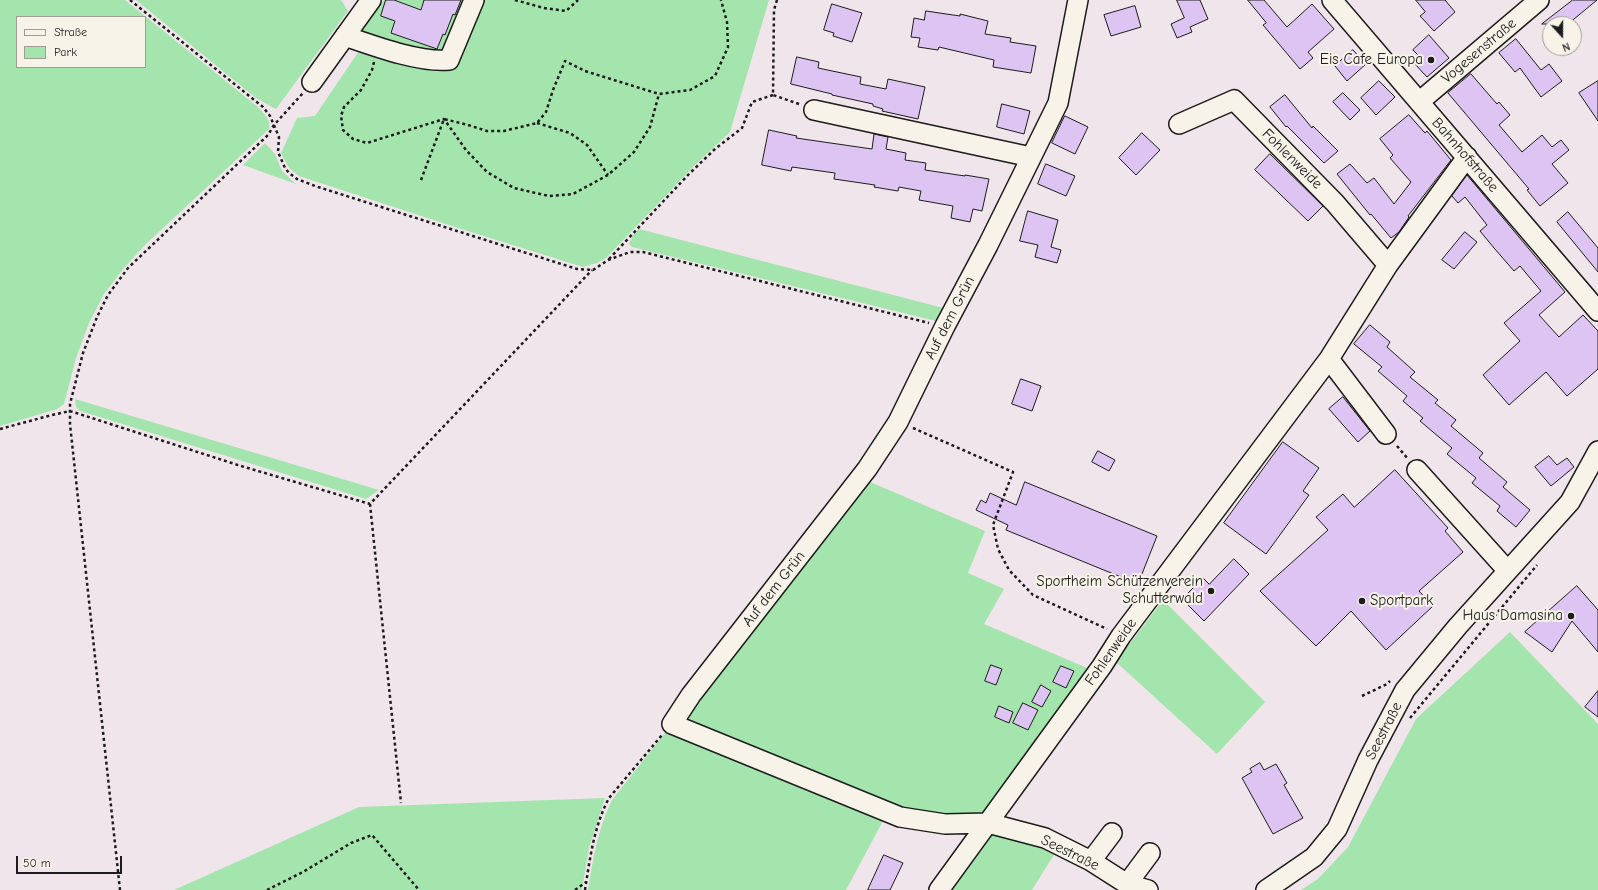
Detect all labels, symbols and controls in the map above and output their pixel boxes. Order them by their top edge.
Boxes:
street label: Vogesenstraße [1438,15,1520,87]
legend [16,16,146,68]
north arrow [1542,16,1582,56]
text: Straße [54,25,87,39]
text: N [1560,39,1572,54]
text: Park [54,45,77,59]
place label: Eis Cafe Europa [1320,51,1423,69]
marker: Eis Cafe Europa [1426,55,1436,65]
street label: Bahnhofstraße [1428,114,1502,196]
street label: Fohlenweide [1258,125,1326,193]
street label: Auf dem Grün [921,273,979,363]
street label: Auf dem Grün [739,548,809,630]
place label: Sportheim Schützenverein Schutterwald [1036,573,1203,608]
marker: Sportheim Schützenverein Schutterwald [1206,586,1216,596]
place label: Sportpark [1370,592,1433,610]
marker: Sportpark [1357,596,1367,606]
place label: Haus Damasina [1463,607,1563,625]
marker: Haus Damasina [1566,611,1576,621]
street label: Fohlenweide [1081,615,1141,689]
street label: Seestraße [1362,699,1406,763]
street label: Seestraße [1038,831,1102,875]
scale bar [18,848,124,874]
text: 50 m [23,856,51,870]

